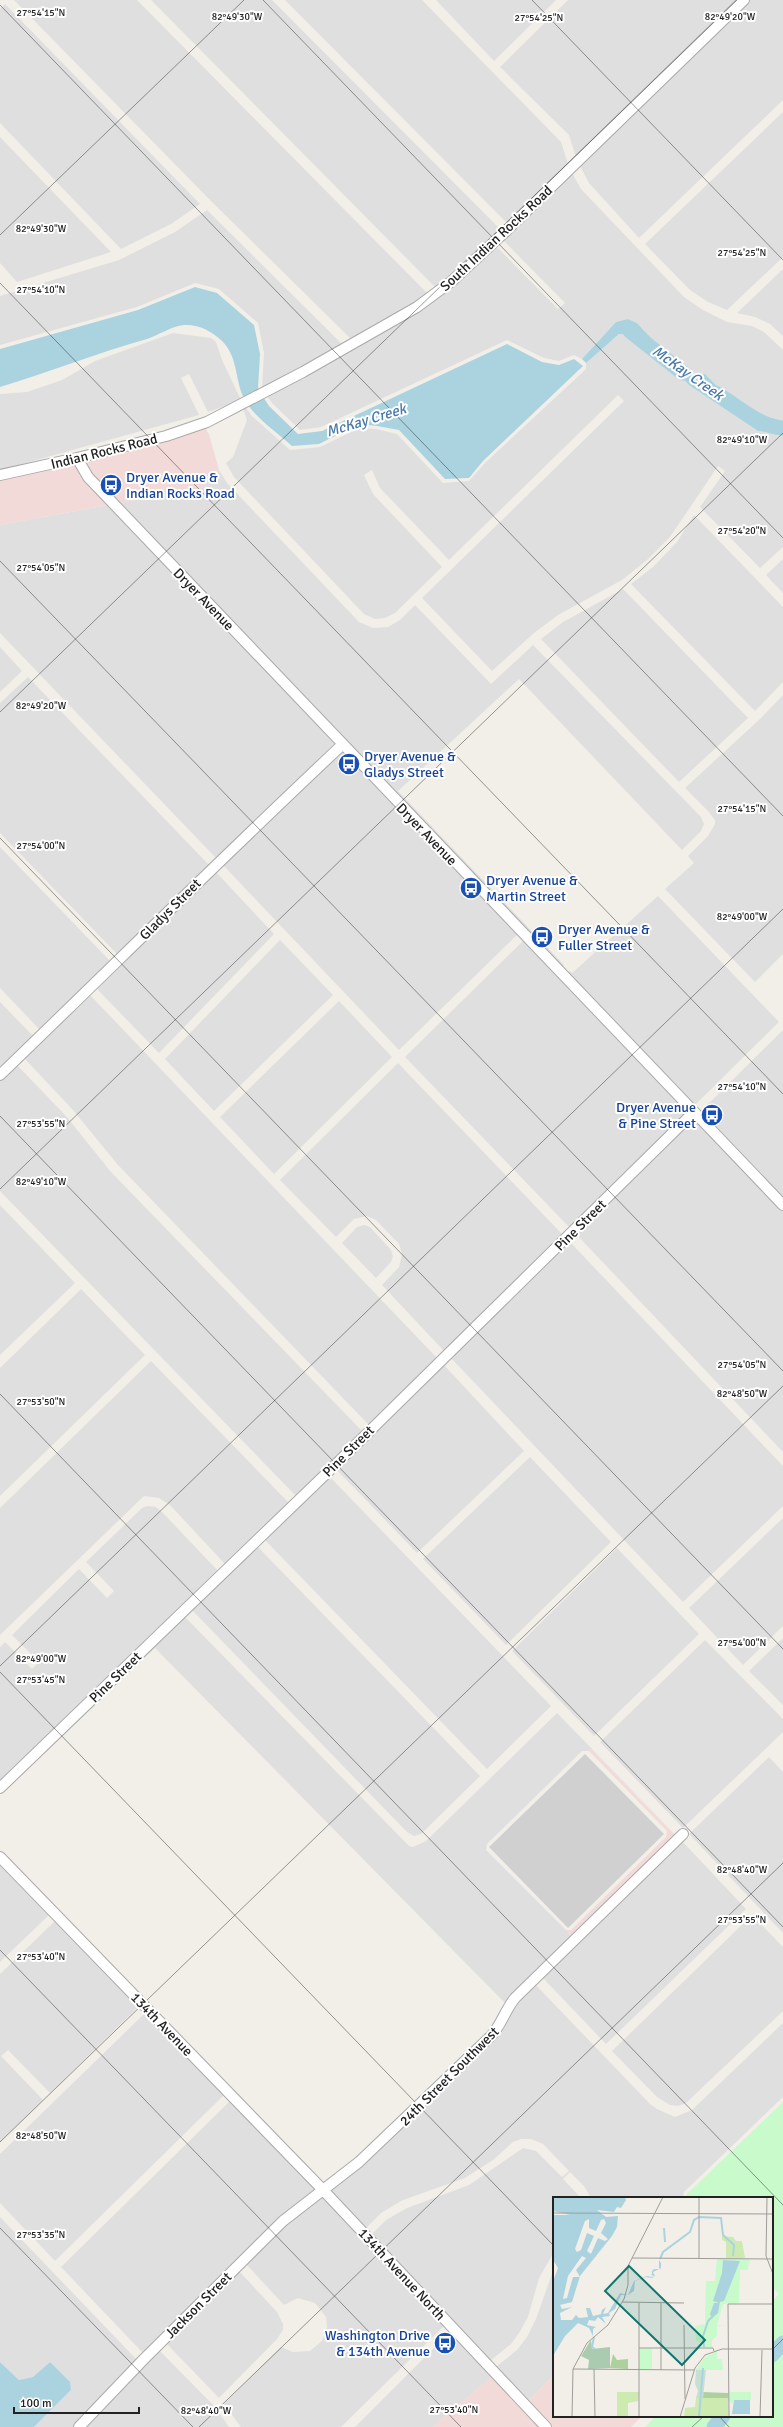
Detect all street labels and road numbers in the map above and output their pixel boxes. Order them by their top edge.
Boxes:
street label: South Indian Rocks Road [437,182,556,295]
street label: Indian Rocks Road [49,430,159,473]
street label: Dryer Avenue [170,565,238,634]
street label: Dryer Avenue [393,800,461,869]
street label: Gladys Street [136,875,205,944]
street label: Pine Street [551,1196,610,1255]
street label: Pine Street [319,1422,378,1481]
street label: Pine Street [86,1648,145,1706]
street label: 134th Avenue [127,1989,196,2060]
street label: 24th Street Southwest [396,2023,503,2129]
street label: 134th Avenue North [355,2225,449,2324]
street label: Jackson Street [162,2268,235,2342]

